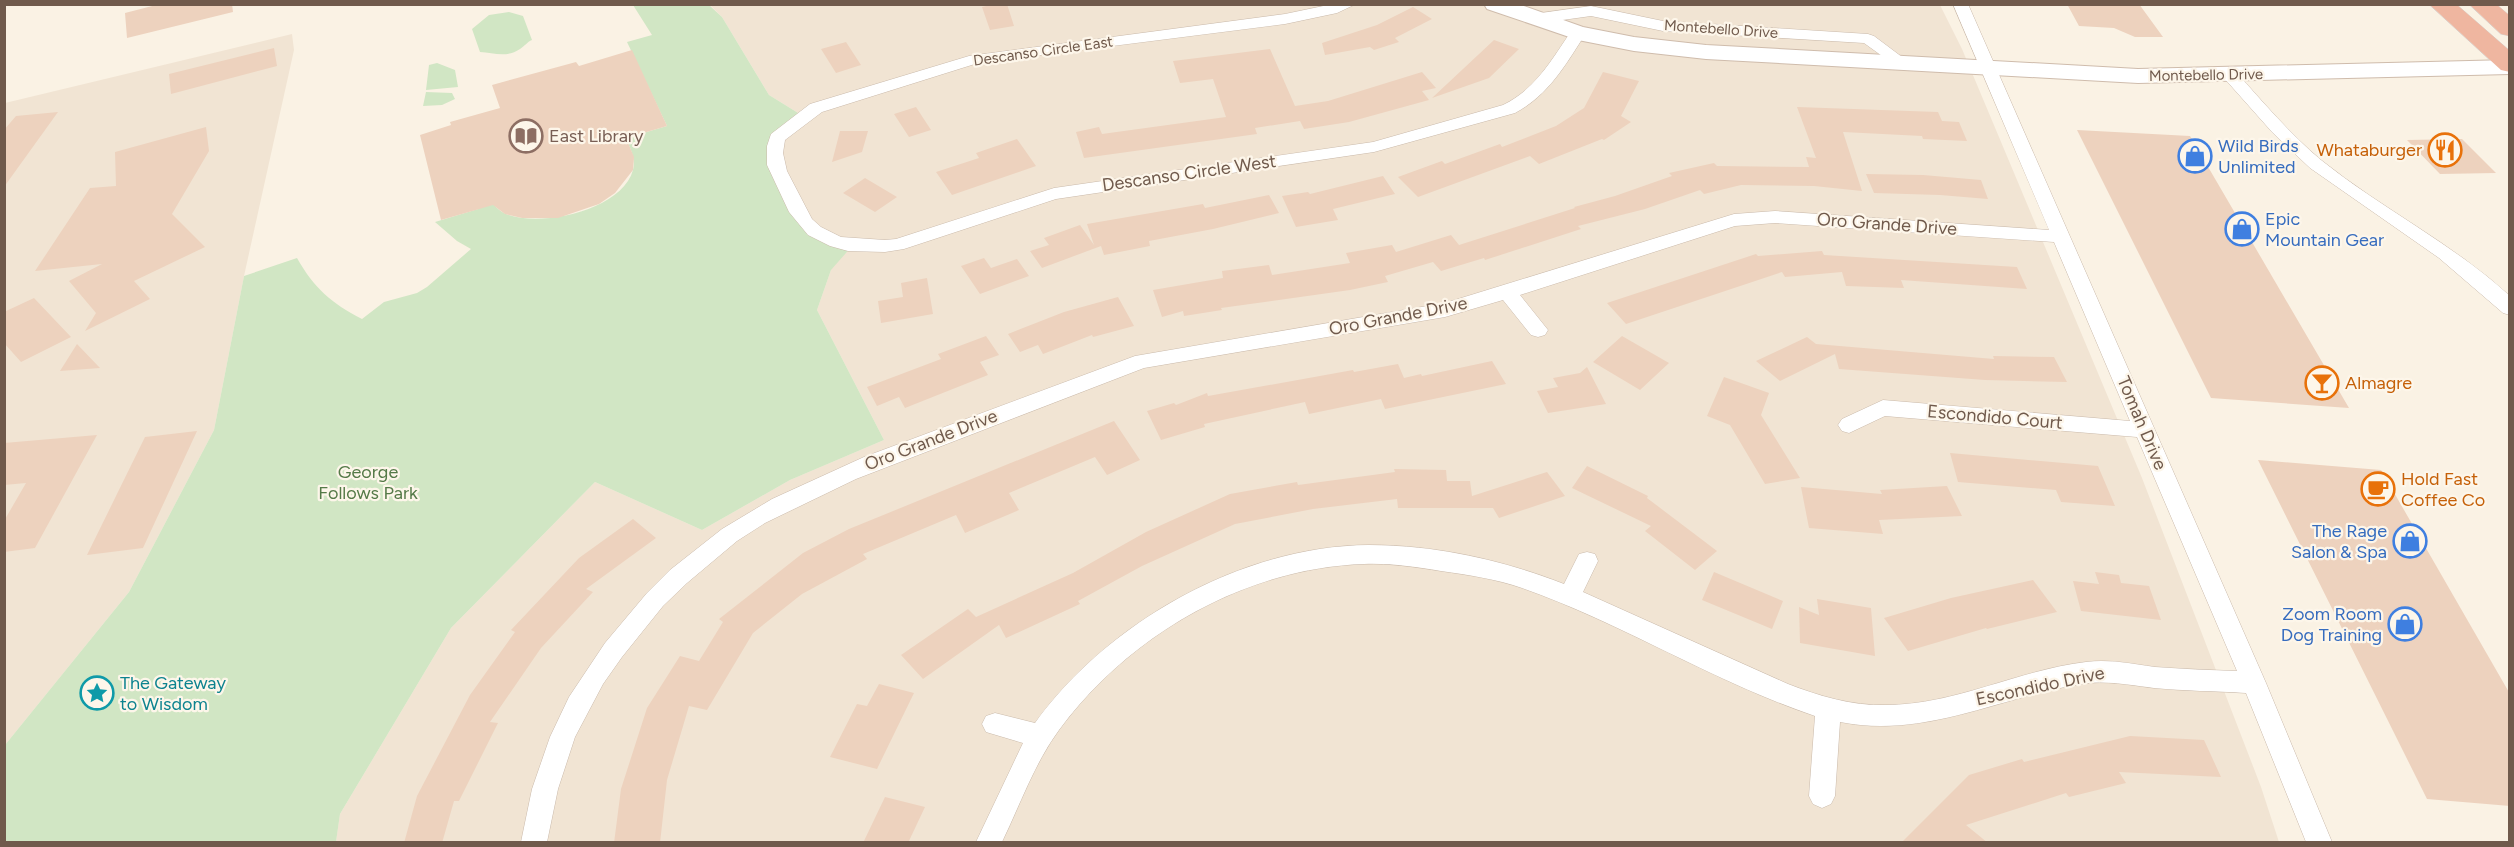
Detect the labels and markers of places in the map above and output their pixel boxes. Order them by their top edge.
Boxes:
library icon: East Library [508,118,544,154]
place label: East Library [549,125,644,147]
restaurant icon: Whataburger [2427,132,2463,168]
place label: Wild Birds Unlimited [2218,135,2299,178]
shop icon: Wild Birds Unlimited [2177,138,2213,174]
place label: Whataburger [2316,139,2422,161]
place label: Epic Mountain Gear [2265,208,2384,251]
shop icon: Epic Mountain Gear [2224,211,2260,247]
bar icon: Almagre [2304,365,2340,401]
place label: Almagre [2345,372,2412,394]
place label: Hold Fast Coffee Co [2401,468,2485,511]
cafe icon: Hold Fast Coffee Co [2360,471,2396,507]
place label: The Rage Salon & Spa [2291,520,2387,563]
shop icon: The Rage Salon & Spa [2392,523,2428,559]
place label: Zoom Room Dog Training [2281,603,2382,646]
shop icon: Zoom Room Dog Training [2387,606,2423,642]
place label: The Gateway to Wisdom [120,672,226,715]
place icon: The Gateway to Wisdom [79,675,115,711]

